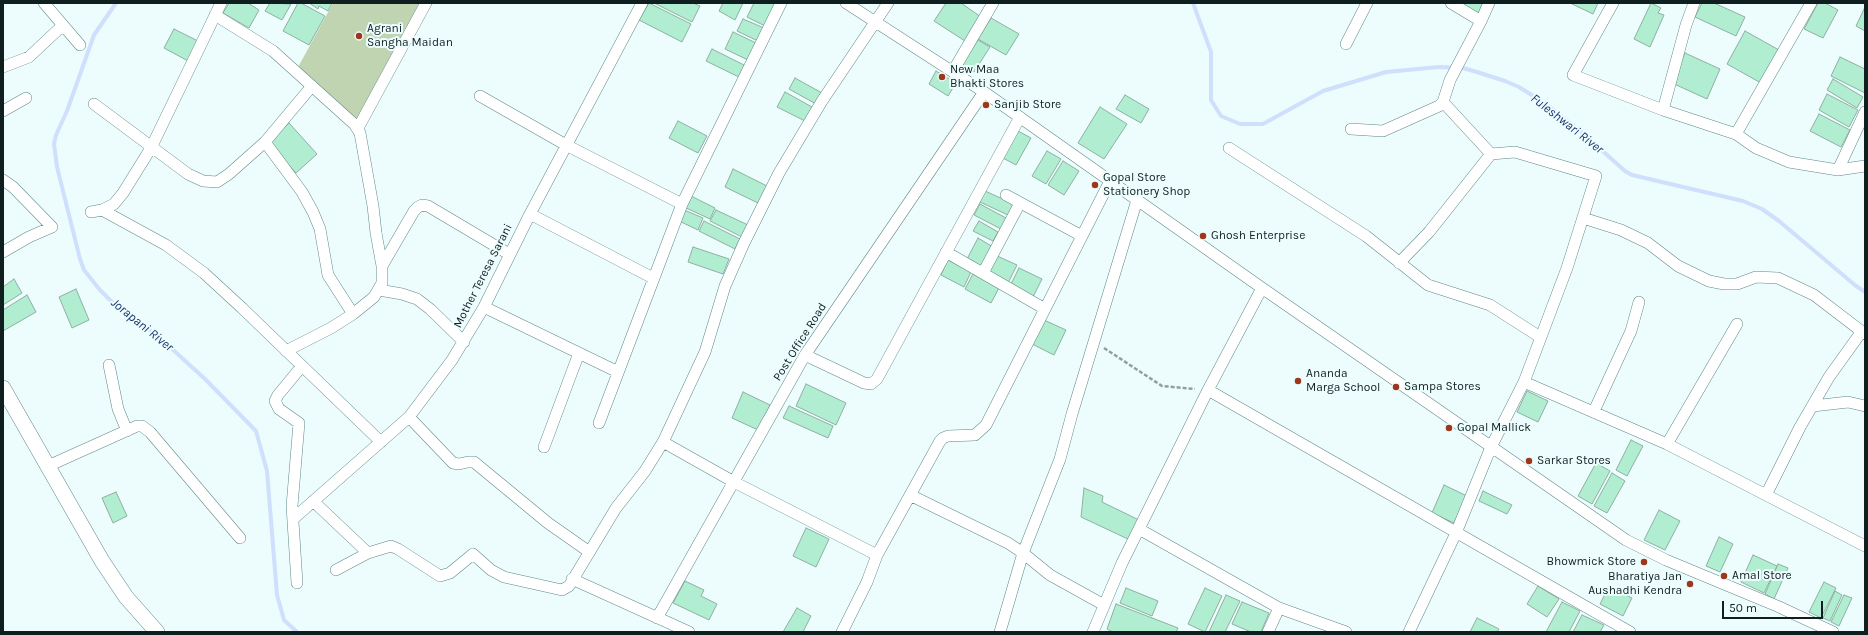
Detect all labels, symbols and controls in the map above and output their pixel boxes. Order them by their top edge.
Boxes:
place label: Agrani Sangha Maidan [367,22,453,50]
marker: Agrani Sangha Maidan [354,31,364,41]
place label: New Maa Bhakti Stores [950,63,1024,91]
marker: New Maa Bhakti Stores [937,72,947,82]
water label: Fuleshwari River [1527,91,1607,157]
place label: Sanjib Store [994,98,1061,112]
marker: Sanjib Store [981,100,991,110]
place label: Gopal Store Stationery Shop [1103,171,1190,199]
marker: Gopal Store Stationery Shop [1090,180,1100,190]
street label: Mother Teresa Sarani [450,222,516,330]
place label: Ghosh Enterprise [1211,229,1305,243]
marker: Ghosh Enterprise [1198,231,1208,241]
water label: Jorapani River [108,295,176,355]
street label: Post Office Road [770,300,830,384]
place label: Ananda Marga School [1306,367,1380,395]
marker: Ananda Marga School [1293,376,1303,386]
place label: Sampa Stores [1404,380,1481,394]
marker: Sampa Stores [1391,382,1401,392]
place label: Gopal Mallick [1457,421,1531,435]
marker: Gopal Mallick [1444,423,1454,433]
place label: Sarkar Stores [1537,454,1611,468]
marker: Sarkar Stores [1524,456,1534,466]
place label: Bhowmick Store [1547,555,1636,569]
marker: Bhowmick Store [1639,557,1649,567]
place label: Amal Store [1732,569,1792,583]
place label: Bharatiya Jan Aushadhi Kendra [1588,570,1682,598]
marker: Amal Store [1719,571,1729,581]
marker: Bharatiya Jan Aushadhi Kendra [1685,579,1695,589]
scale bar [1724,593,1825,619]
text: 50 m [1729,601,1757,615]

